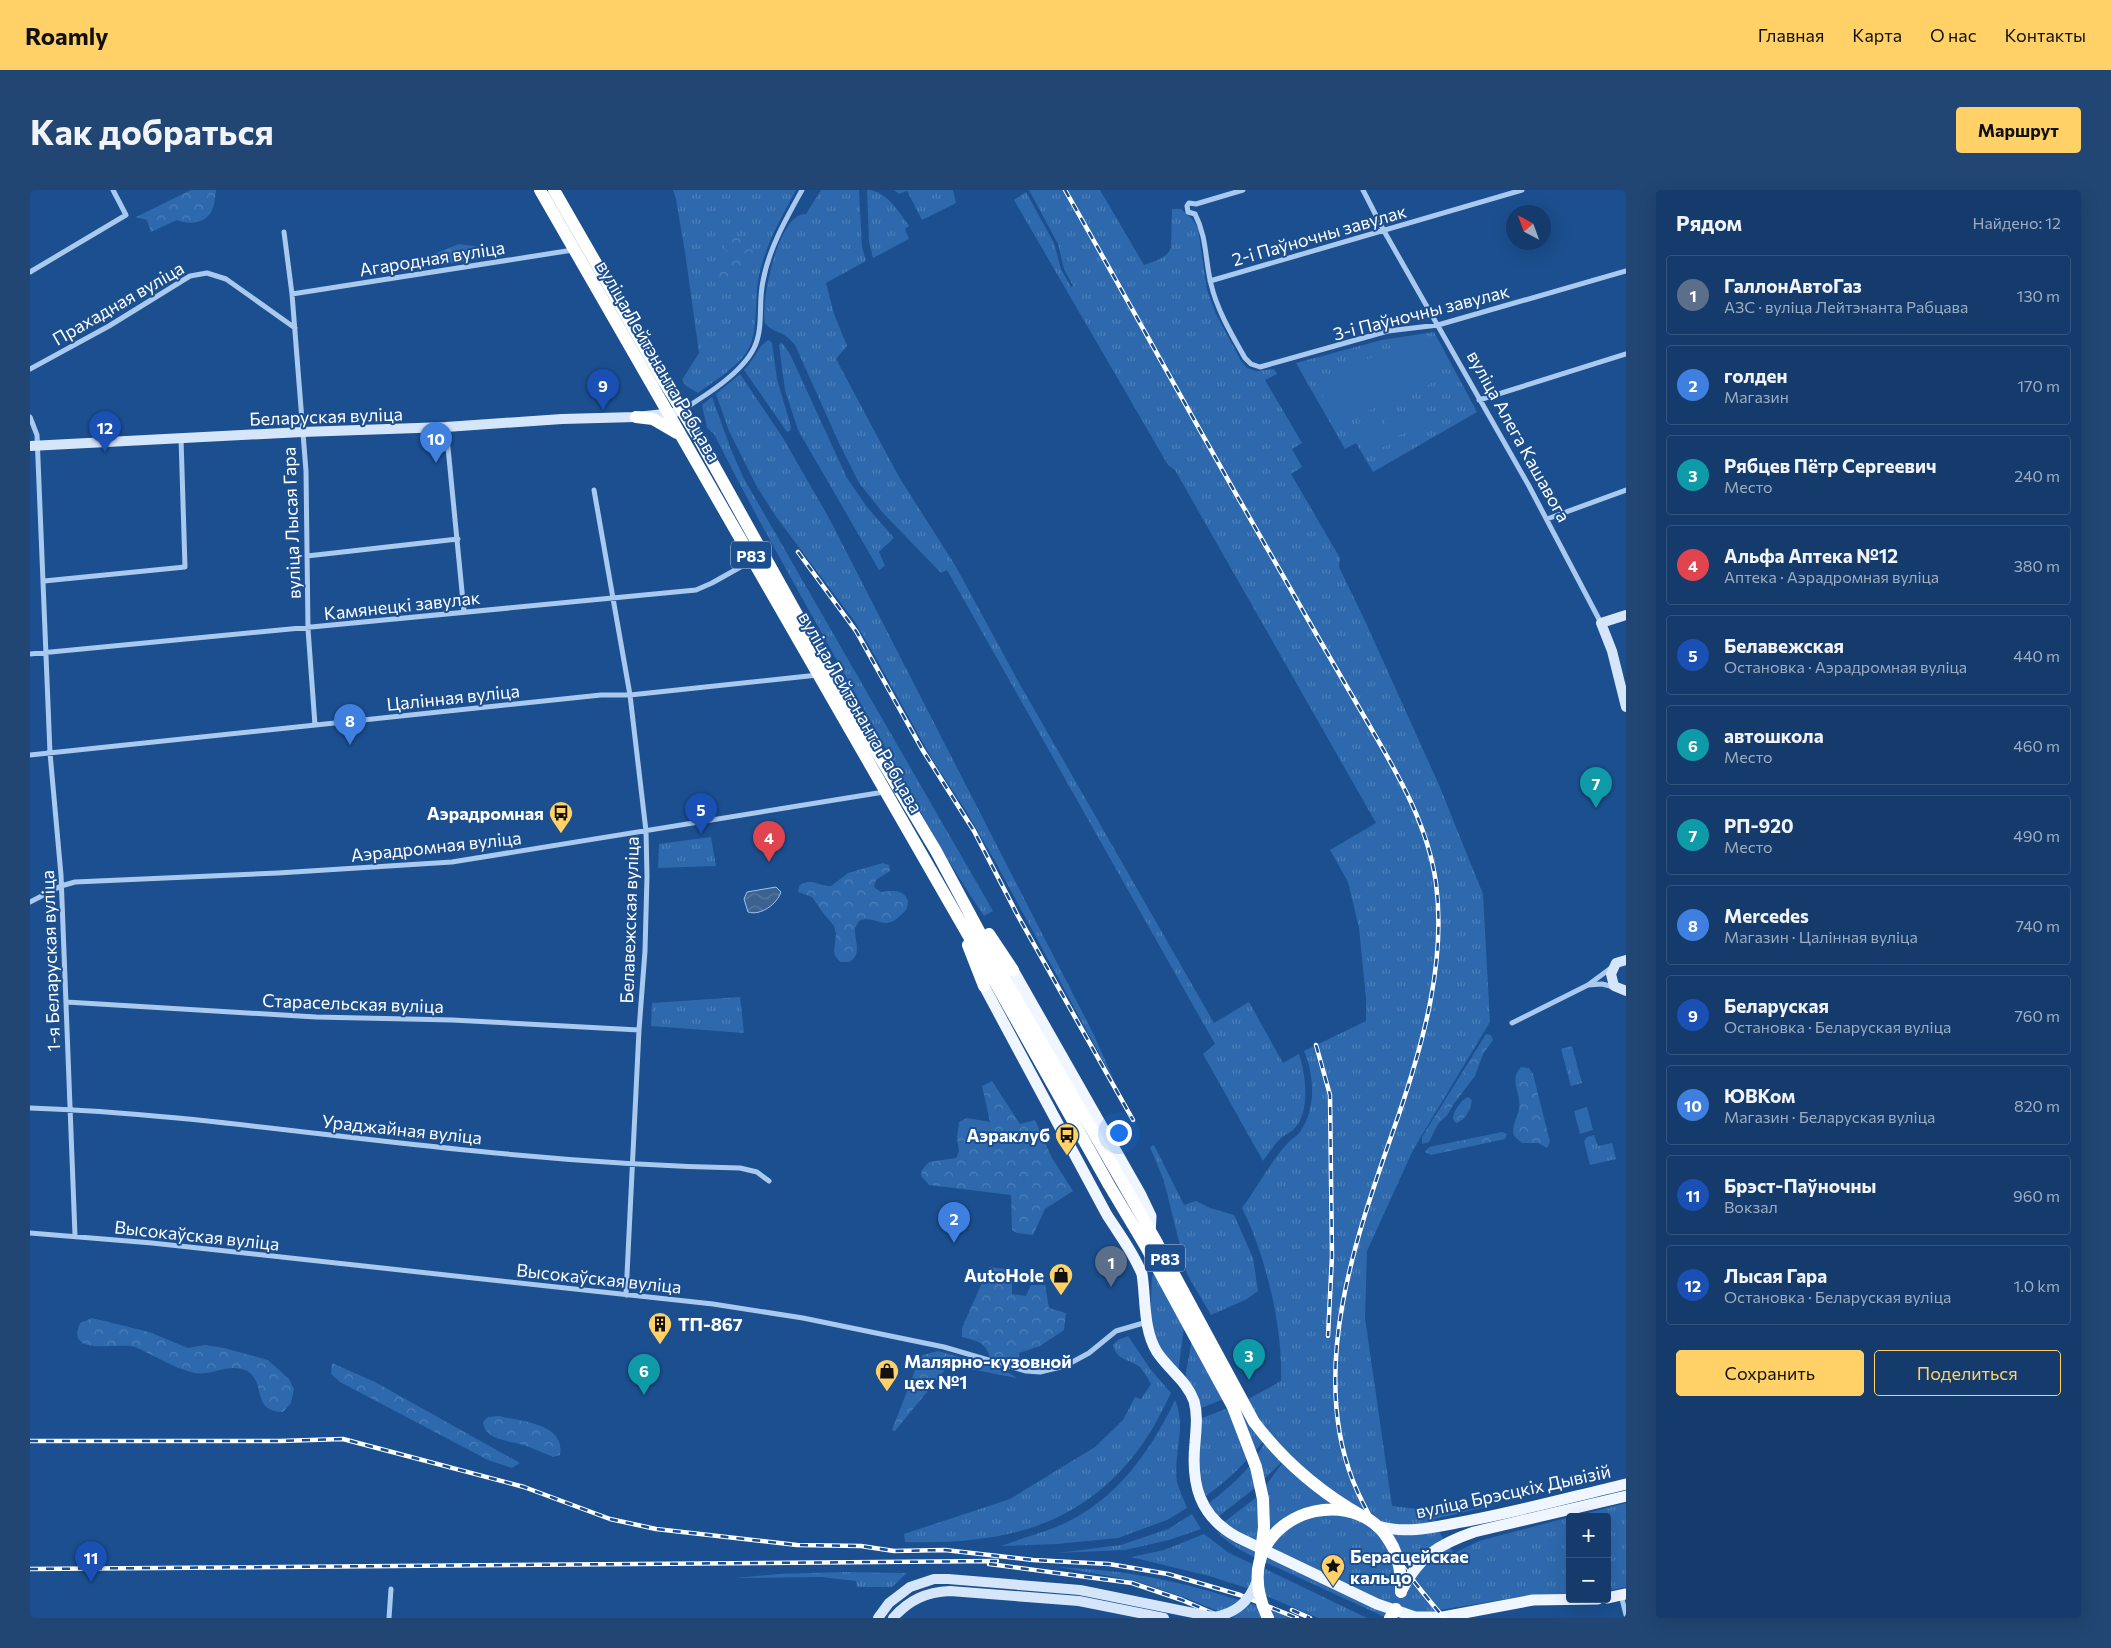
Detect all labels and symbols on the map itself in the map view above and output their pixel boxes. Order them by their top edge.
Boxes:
street label: 2-і Паўночны завулак [1229,199,1409,270]
north arrow [1506,205,1551,250]
street label: Агародная вуліца [358,236,506,280]
street label: Прахадная вуліца [48,256,188,350]
street label: вуліца Лейтэнанта Рабцава [592,256,726,466]
street label: 3-і Паўночны завулак [1331,279,1512,345]
street label: вуліца Алега Кашавога [1463,346,1575,526]
pin: 9 [587,369,619,410]
street label: Беларуская вуліца [249,402,403,430]
pin: 12 [89,411,121,452]
pin: 10 [420,422,452,463]
street label: вуліца Лысая Гара [277,447,305,599]
road number: Р83 [731,542,771,568]
street label: Камянецкі завулак [323,586,482,624]
street label: вуліца Лейтэнанта Рабцава [794,607,928,817]
street label: Цалінная вуліца [385,679,521,715]
pin: 8 [334,704,366,745]
pin: 7 [1580,767,1612,808]
pin: 5 [685,793,717,834]
bus stop icon: Аэрадромная [548,800,574,834]
place label: Аэрадромная [427,802,544,824]
pin: 4 [753,821,785,862]
street label: Аэрадромная вуліца [350,826,522,866]
street label: Белавежская вуліца [615,836,643,1004]
street label: 1-я Беларуская вуліца [36,870,64,1052]
street label: Старасельская вуліца [262,989,444,1017]
street label: Ураджайная вуліца [321,1110,483,1148]
your location [1106,1120,1132,1146]
bus stop icon: Аэраклуб [1054,1122,1080,1156]
place label: Аэраклуб [966,1124,1050,1146]
pin: 2 [938,1202,970,1243]
street label: Высокаўская вуліца [113,1215,281,1255]
road number: Р83 [1145,1244,1185,1272]
pin: 1 [1095,1246,1127,1287]
street label: Высокаўская вуліца [515,1258,683,1298]
shop icon: AutoHole [1048,1262,1074,1296]
place label: AutoHole [964,1264,1044,1286]
building icon: ТП-867 [647,1311,673,1345]
place label: ТП-867 [678,1313,743,1335]
pin: 3 [1233,1339,1265,1380]
place label: Малярно-кузовной цех №1 [904,1350,1072,1393]
pin: 6 [628,1354,660,1395]
shop icon: Малярно-кузовной цех №1 [874,1358,900,1392]
street label: вуліца Брэсцкіх Дывізій [1413,1460,1613,1522]
pin: 11 [75,1541,107,1582]
place label: Берасцейскае кальцо [1350,1545,1469,1588]
place icon: Берасцейскае кальцо [1320,1553,1346,1587]

